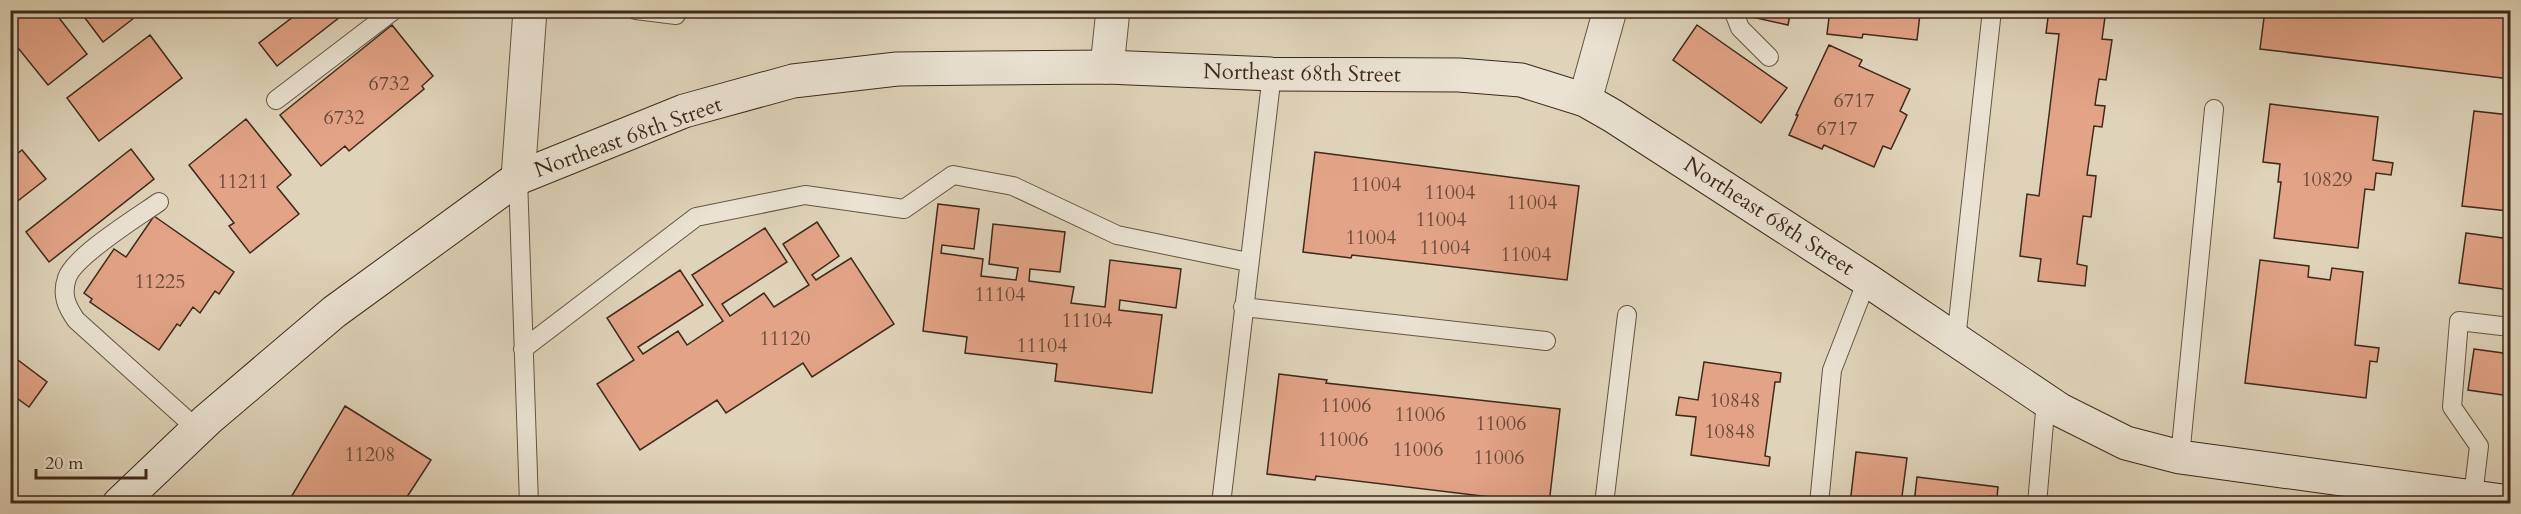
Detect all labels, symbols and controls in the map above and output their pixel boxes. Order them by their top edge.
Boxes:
street label: Northeast 68th Street [1203,56,1401,90]
house number: 6732 [369,70,409,97]
house number: 6717 [1834,87,1874,114]
street label: Northeast 68th Street [530,89,726,185]
house number: 6732 [324,104,364,131]
house number: 6717 [1817,115,1857,142]
street label: Northeast 68th Street [1678,150,1860,282]
house number: 10829 [2301,166,2353,193]
house number: 11211 [217,168,269,195]
house number: 11004 [1350,171,1402,198]
house number: 11004 [1424,179,1476,206]
house number: 11004 [1506,189,1558,216]
house number: 11004 [1415,206,1467,233]
house number: 11004 [1345,224,1397,251]
house number: 11004 [1419,234,1471,261]
house number: 11004 [1500,241,1552,268]
house number: 11225 [134,268,186,295]
house number: 11104 [974,281,1026,308]
house number: 11104 [1061,307,1113,334]
house number: 11120 [759,325,811,352]
house number: 11104 [1016,332,1068,359]
house number: 10848 [1709,387,1761,414]
house number: 11006 [1320,392,1372,419]
house number: 11006 [1394,401,1446,428]
house number: 11006 [1475,410,1527,437]
house number: 10848 [1704,418,1756,445]
house number: 11006 [1317,426,1369,453]
house number: 11006 [1392,436,1444,463]
house number: 11208 [344,441,396,468]
scale bar [36,442,146,480]
house number: 11006 [1473,444,1525,471]
text: 20 m [45,451,84,476]

